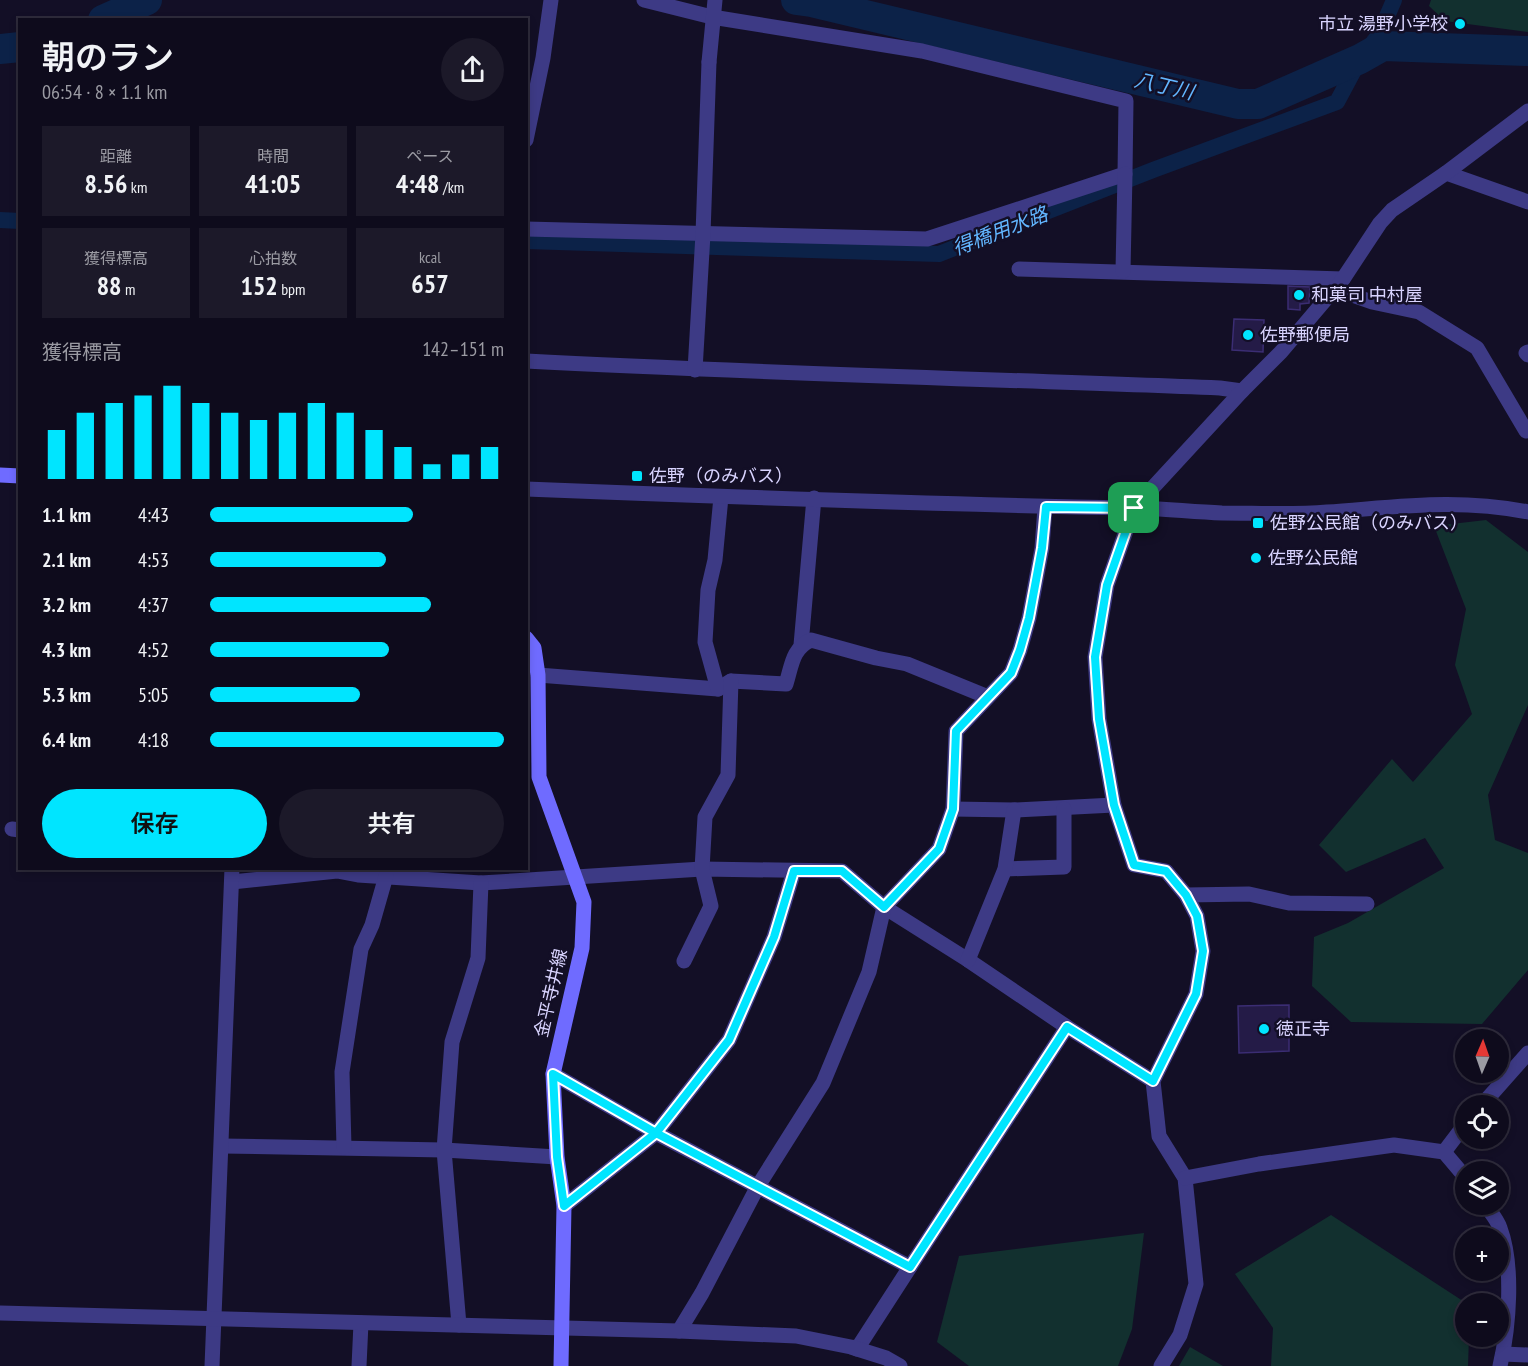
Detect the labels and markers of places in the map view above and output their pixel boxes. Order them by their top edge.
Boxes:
place label: 市立 湯野小学校 [1318,12,1448,35]
marker: 市立 湯野小学校 [1453,17,1467,31]
place label: 和菓司 中村屋 [1311,283,1423,306]
marker: 和菓司 中村屋 [1292,288,1306,302]
place label: 佐野郵便局 [1260,323,1350,346]
marker: 佐野郵便局 [1241,328,1255,342]
place label: 佐野（のみバス） [649,464,793,487]
marker: 佐野（のみバス） [630,469,644,483]
pin [1108,482,1159,533]
place label: 佐野公民館（のみバス） [1270,511,1468,534]
marker: 佐野公民館（のみバス） [1251,516,1265,530]
place label: 佐野公民館 [1268,546,1358,569]
marker: 佐野公民館 [1249,551,1263,565]
place label: 徳正寺 [1276,1017,1330,1040]
marker: 徳正寺 [1257,1022,1271,1036]

